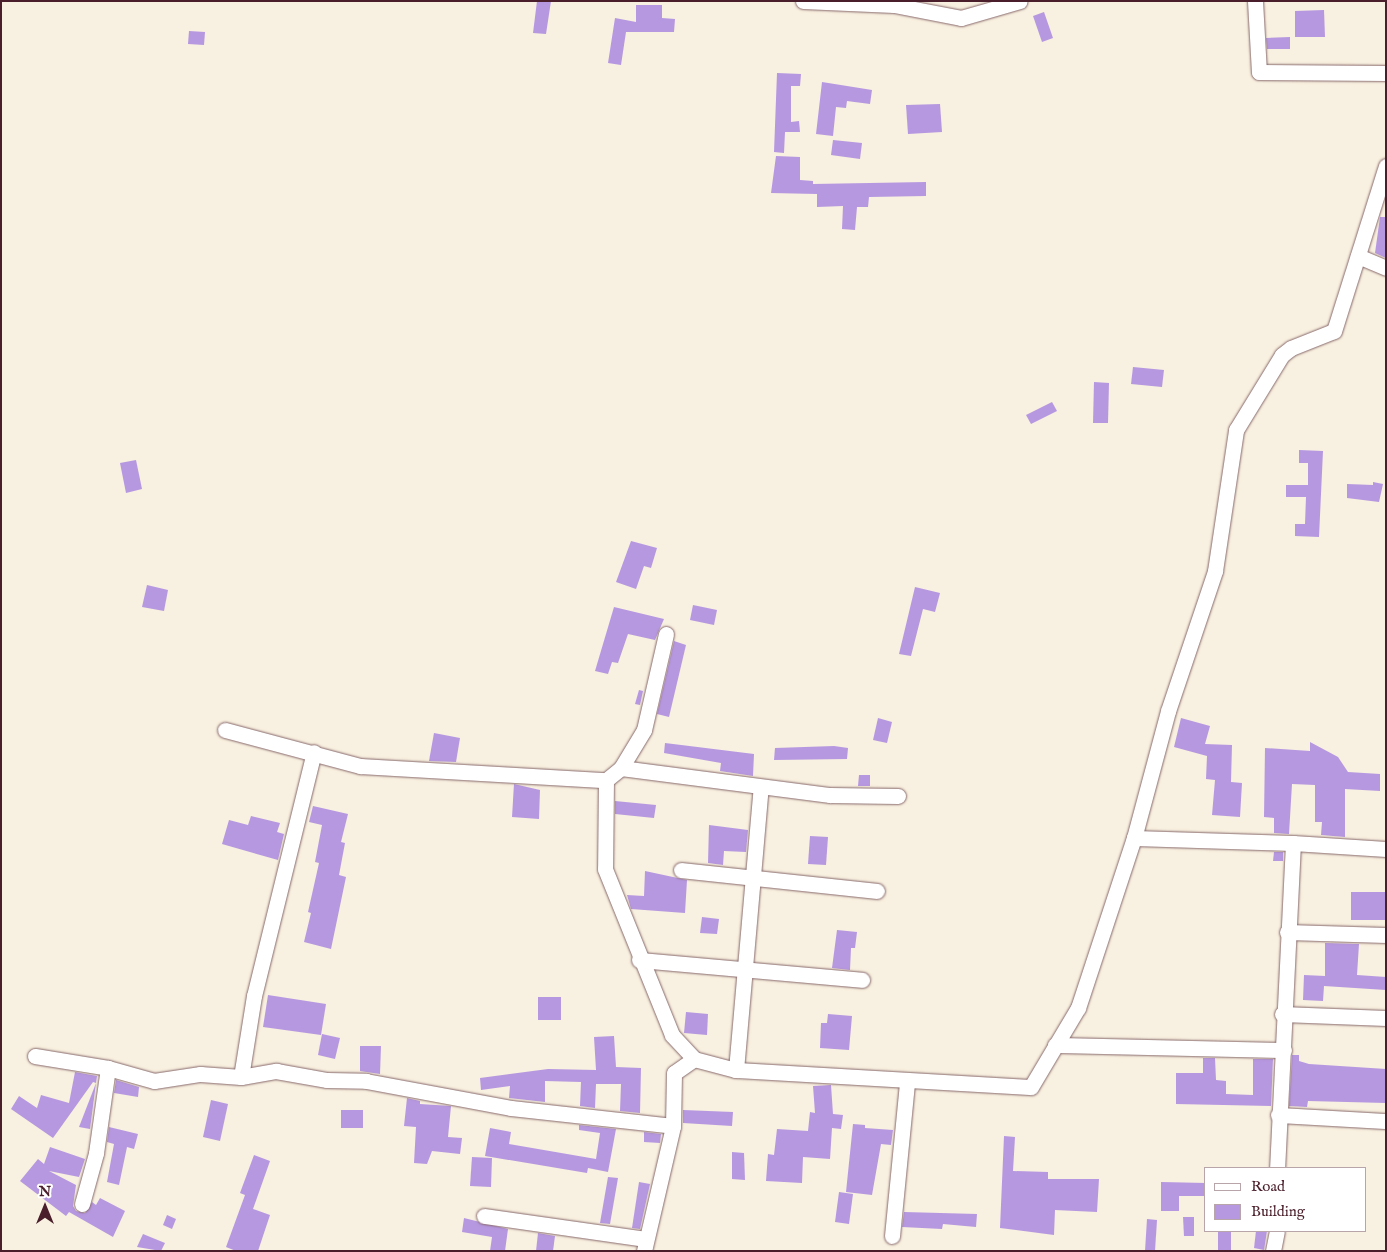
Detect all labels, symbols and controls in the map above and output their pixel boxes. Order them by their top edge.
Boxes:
legend [1204,1167,1367,1232]
text: Road [1251,1177,1285,1196]
north arrow [20,1182,70,1232]
text: N [39,1183,51,1201]
text: Building [1251,1202,1305,1221]

